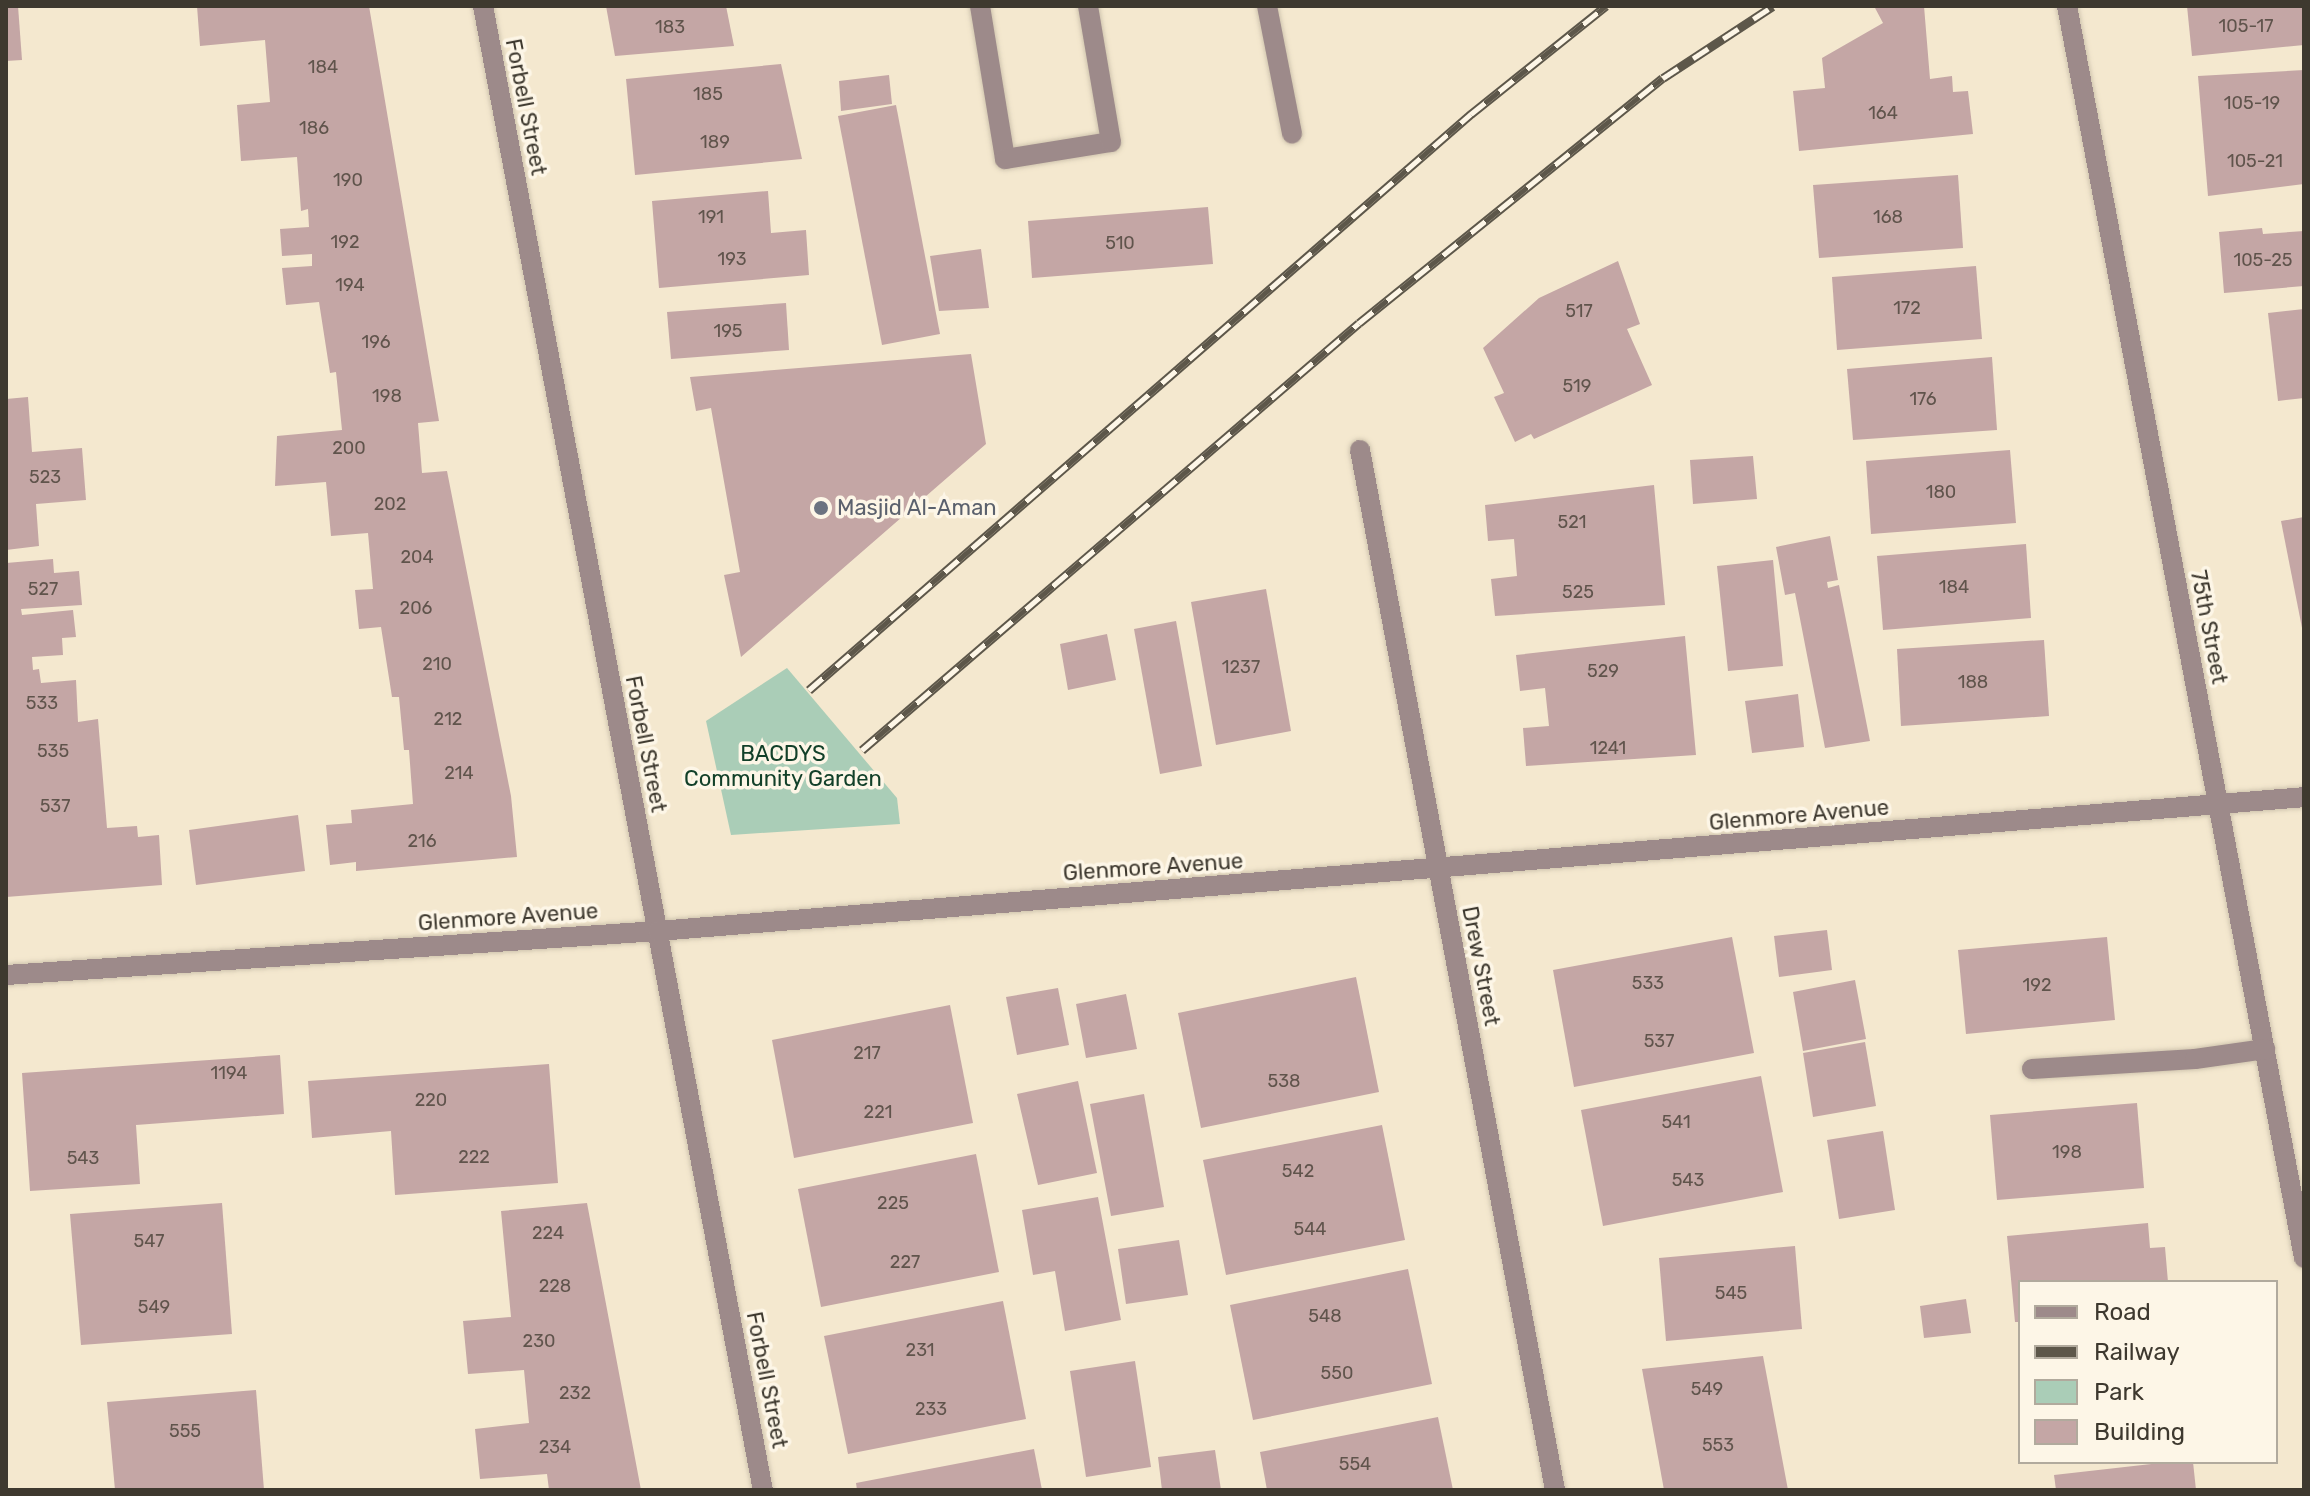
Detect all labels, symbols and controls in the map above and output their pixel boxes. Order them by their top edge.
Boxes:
house number: 105-17 [2219,15,2273,37]
house number: 183 [655,16,685,38]
street label: Forbell Street [500,36,552,178]
house number: 184 [308,56,338,78]
house number: 185 [693,83,723,105]
house number: 105-19 [2224,92,2280,114]
house number: 164 [1868,102,1898,124]
house number: 186 [299,117,329,139]
house number: 189 [700,131,730,153]
house number: 105-21 [2227,150,2283,172]
house number: 190 [333,169,363,191]
house number: 191 [698,206,724,228]
house number: 168 [1873,206,1903,228]
house number: 192 [331,231,359,253]
house number: 510 [1105,232,1135,254]
house number: 193 [718,248,746,270]
house number: 105-25 [2233,249,2293,271]
house number: 194 [335,274,365,296]
house number: 172 [1893,297,1921,319]
house number: 517 [1565,300,1593,322]
house number: 195 [713,320,743,342]
house number: 196 [361,331,391,353]
house number: 519 [1563,375,1591,397]
house number: 198 [372,385,402,407]
house number: 176 [1909,388,1937,410]
house number: 200 [332,437,366,459]
house number: 523 [29,466,61,488]
house number: 180 [1926,481,1956,503]
house number: 202 [374,493,406,515]
place label: Masjid Al-Aman [837,495,997,521]
marker: Masjid Al-Aman [812,499,830,517]
house number: 521 [1558,511,1586,533]
house number: 204 [400,546,434,568]
street label: 75th Street [2185,568,2233,686]
house number: 184 [1939,576,1969,598]
house number: 527 [28,578,58,600]
house number: 525 [1562,581,1594,603]
house number: 206 [400,597,432,619]
house number: 210 [422,653,452,675]
house number: 1237 [1222,656,1260,678]
house number: 529 [1587,660,1619,682]
house number: 188 [1958,671,1988,693]
street label: Forbell Street [620,673,672,815]
house number: 533 [26,692,58,714]
house number: 212 [434,708,462,730]
house number: 1241 [1590,737,1626,759]
house number: 535 [37,740,69,762]
park label: BACDYS Community Garden [684,740,882,792]
house number: 214 [444,762,474,784]
street label: Glenmore Avenue [1708,794,1890,836]
house number: 537 [40,795,70,817]
house number: 216 [407,830,437,852]
street label: Glenmore Avenue [1062,848,1244,886]
street label: Glenmore Avenue [417,898,599,936]
street label: Drew Street [1456,904,1506,1028]
house number: 533 [1632,972,1664,994]
house number: 192 [2023,974,2051,996]
house number: 537 [1644,1030,1674,1052]
house number: 217 [853,1042,881,1064]
house number: 1194 [211,1062,247,1084]
house number: 538 [1268,1070,1300,1092]
house number: 220 [415,1089,447,1111]
house number: 221 [864,1101,892,1123]
house number: 541 [1661,1111,1691,1133]
house number: 198 [2052,1141,2082,1163]
house number: 222 [458,1146,490,1168]
house number: 543 [67,1147,99,1169]
house number: 542 [1282,1160,1314,1182]
house number: 543 [1672,1169,1704,1191]
house number: 225 [877,1192,909,1214]
house number: 544 [1293,1218,1327,1240]
house number: 224 [532,1222,564,1244]
house number: 547 [134,1230,164,1252]
house number: 227 [890,1251,920,1273]
house number: 228 [539,1275,571,1297]
legend [2018,1280,2278,1464]
house number: 545 [1715,1282,1747,1304]
house number: 549 [138,1296,170,1318]
text: Road [2094,1298,2151,1326]
house number: 548 [1308,1305,1342,1327]
street label: Forbell Street [741,1309,793,1451]
house number: 230 [523,1330,555,1352]
text: Railway [2094,1338,2180,1366]
house number: 231 [906,1339,934,1361]
house number: 550 [1321,1362,1353,1384]
house number: 549 [1691,1378,1723,1400]
text: Park [2094,1378,2144,1406]
house number: 232 [559,1382,591,1404]
house number: 233 [915,1398,947,1420]
text: Building [2094,1418,2185,1446]
house number: 555 [169,1420,201,1442]
house number: 553 [1702,1434,1734,1456]
house number: 234 [539,1436,571,1458]
house number: 554 [1339,1453,1371,1475]

